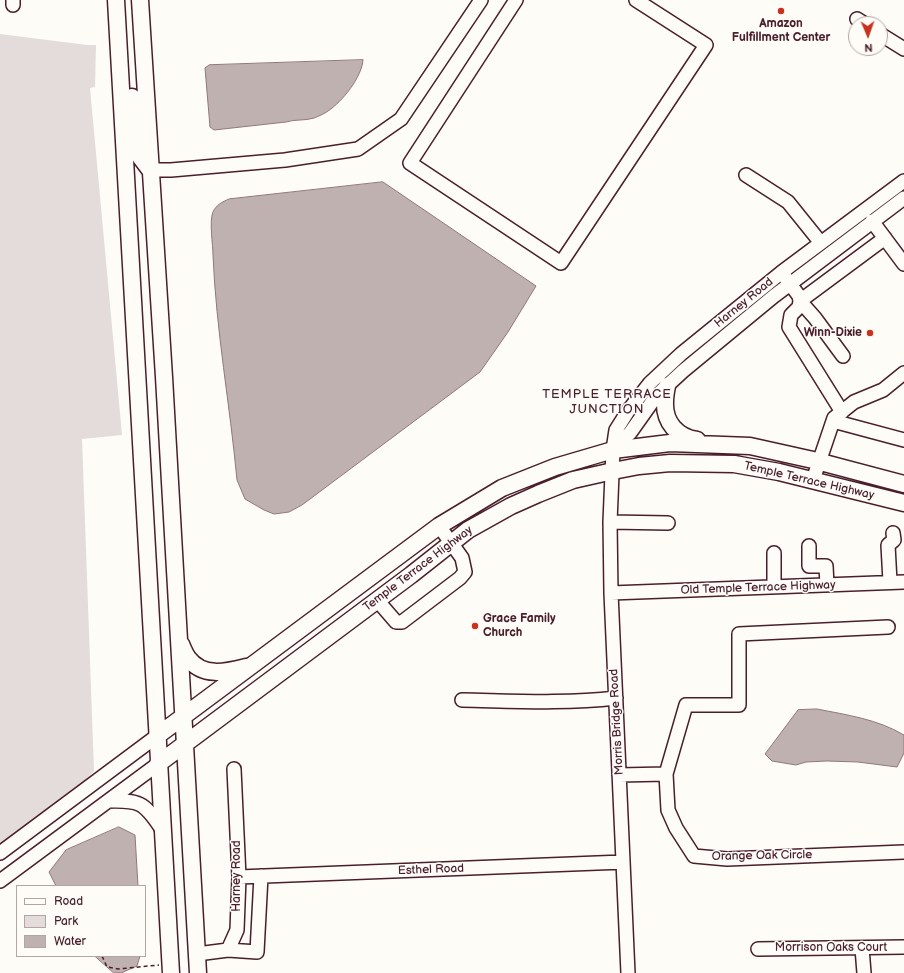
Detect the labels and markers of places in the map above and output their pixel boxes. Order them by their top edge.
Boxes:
marker: Amazon Fulfillment Center [776,6,786,16]
place label: Amazon Fulfillment Center [732,17,830,45]
place label: Winn-Dixie [804,326,862,340]
marker: Winn-Dixie [865,328,875,338]
place label: Grace Family Church [483,612,555,640]
marker: Grace Family Church [470,621,480,631]

